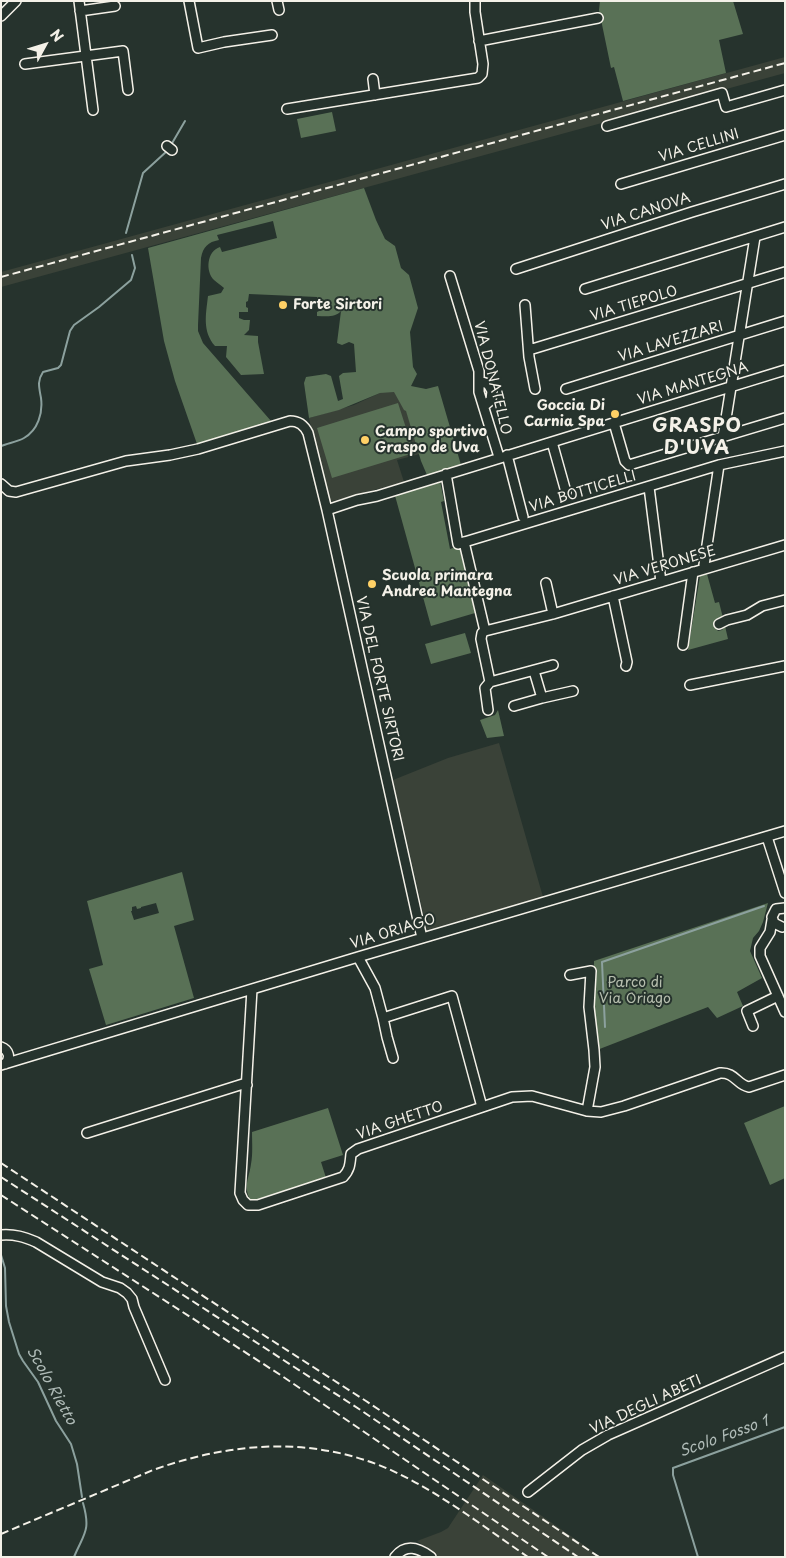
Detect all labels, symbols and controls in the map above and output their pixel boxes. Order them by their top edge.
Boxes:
north arrow [20,20,70,70]
text: N [45,24,69,46]
street label: VIA CELLINI [657,126,741,166]
street label: VIA CANOVA [599,190,693,234]
street label: VIA TIEPOLO [588,283,680,325]
place label: Forte Sirtori [293,297,382,313]
marker: Forte Sirtori [277,299,289,311]
street label: VIA LAVEZZARI [616,318,726,366]
street label: VIA DONATELLO [470,320,514,436]
street label: VIA MANTEGNA [636,359,750,409]
place label: Goccia Di Carnia Spa [524,398,605,431]
marker: Goccia Di Carnia Spa [609,408,621,420]
district label: GRASPO D'UVA [652,416,742,460]
place label: Campo sportivo Graspo de Uva [375,424,487,457]
marker: Campo sportivo Graspo de Uva [359,434,371,446]
street label: VIA BOTTICELLI [528,468,638,516]
street label: VIA VERONESE [612,543,718,589]
place label: Scuola primara Andrea Mantegna [382,568,512,600]
marker: Scuola primara Andrea Mantegna [366,578,378,590]
street label: VIA DEL FORTE SIRTORI [352,595,406,763]
street label: VIA ORIAGO [348,911,438,953]
park label: Parco di Via Oriago [599,975,671,1008]
street label: VIA GHETTO [355,1098,445,1144]
water label: Scolo Rietto [22,1344,80,1428]
street label: VIA DEGLI ABETI [588,1372,704,1438]
water label: Scolo Fosso 1 [677,1413,771,1461]

